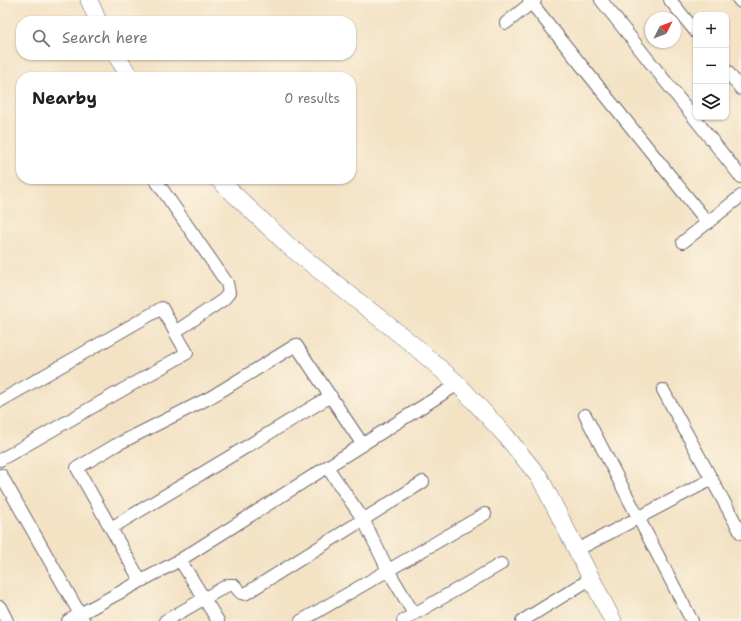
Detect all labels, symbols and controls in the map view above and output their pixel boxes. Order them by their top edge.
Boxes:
north arrow [645,12,681,48]
map controls [693,12,729,120]
button: + [693,12,729,48]
search box [16,16,356,60]
icon: search [30,27,52,49]
text: Search here [62,28,148,48]
button: − [693,48,729,84]
button: layers [693,84,729,120]
text: Nearby [32,87,97,109]
text: 0 results [284,90,340,107]

